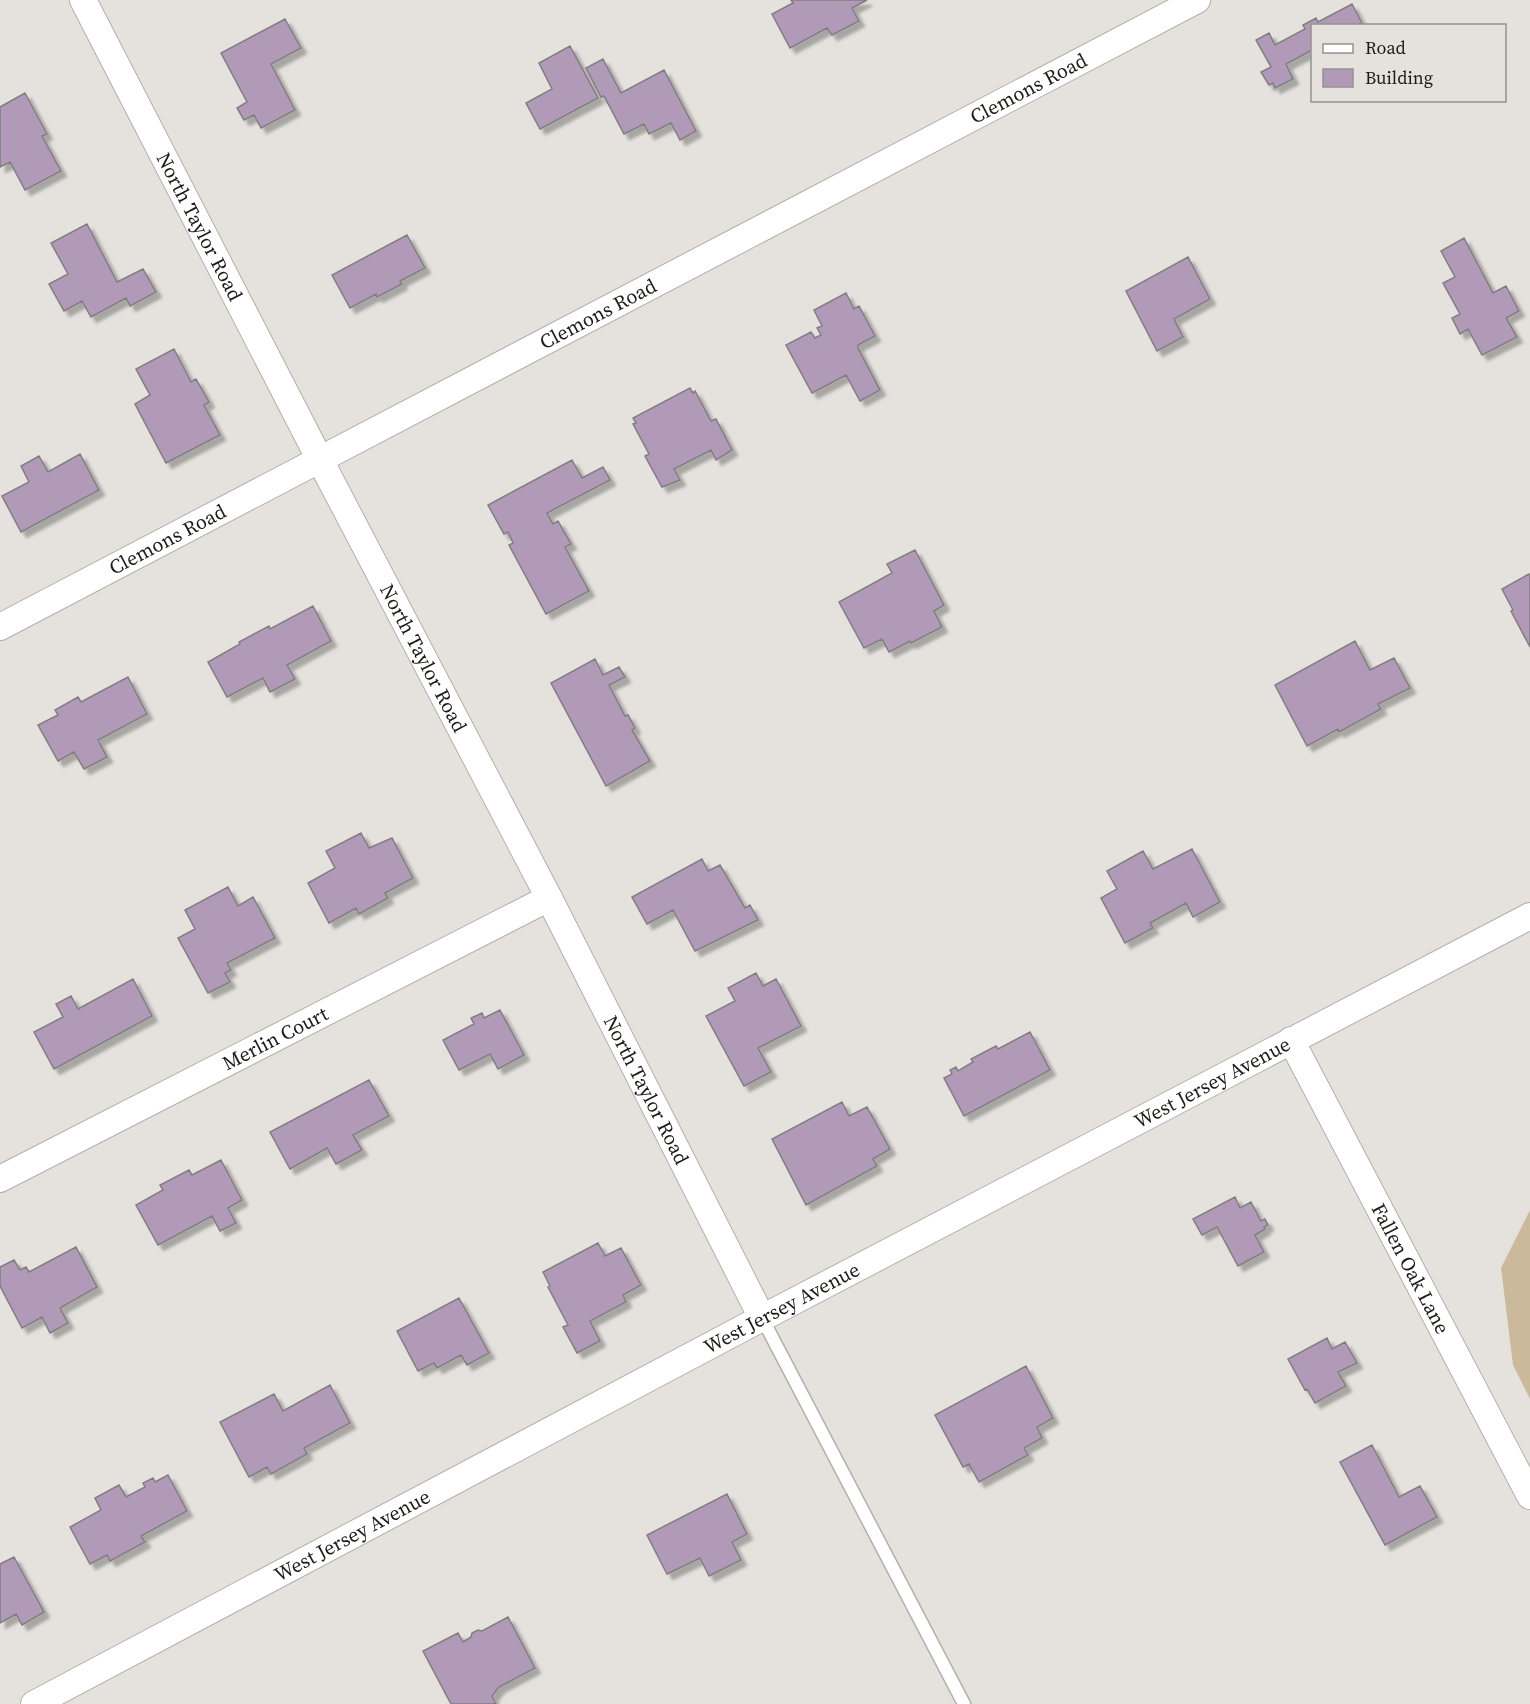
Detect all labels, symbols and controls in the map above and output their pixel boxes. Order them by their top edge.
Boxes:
legend [1311,24,1506,102]
text: Road [1365,35,1406,60]
street label: Clemons Road [965,46,1093,131]
text: Building [1365,65,1433,90]
street label: North Taylor Road [150,148,250,306]
street label: Clemons Road [534,271,662,356]
street label: Clemons Road [104,497,231,582]
street label: North Taylor Road [373,579,474,738]
street label: Merlin Court [217,999,333,1077]
street label: North Taylor Road [597,1011,696,1170]
street label: West Jersey Avenue [1129,1030,1295,1135]
street label: Fallen Oak Lane [1365,1198,1457,1339]
street label: West Jersey Avenue [699,1255,865,1361]
street label: West Jersey Avenue [269,1483,435,1588]

